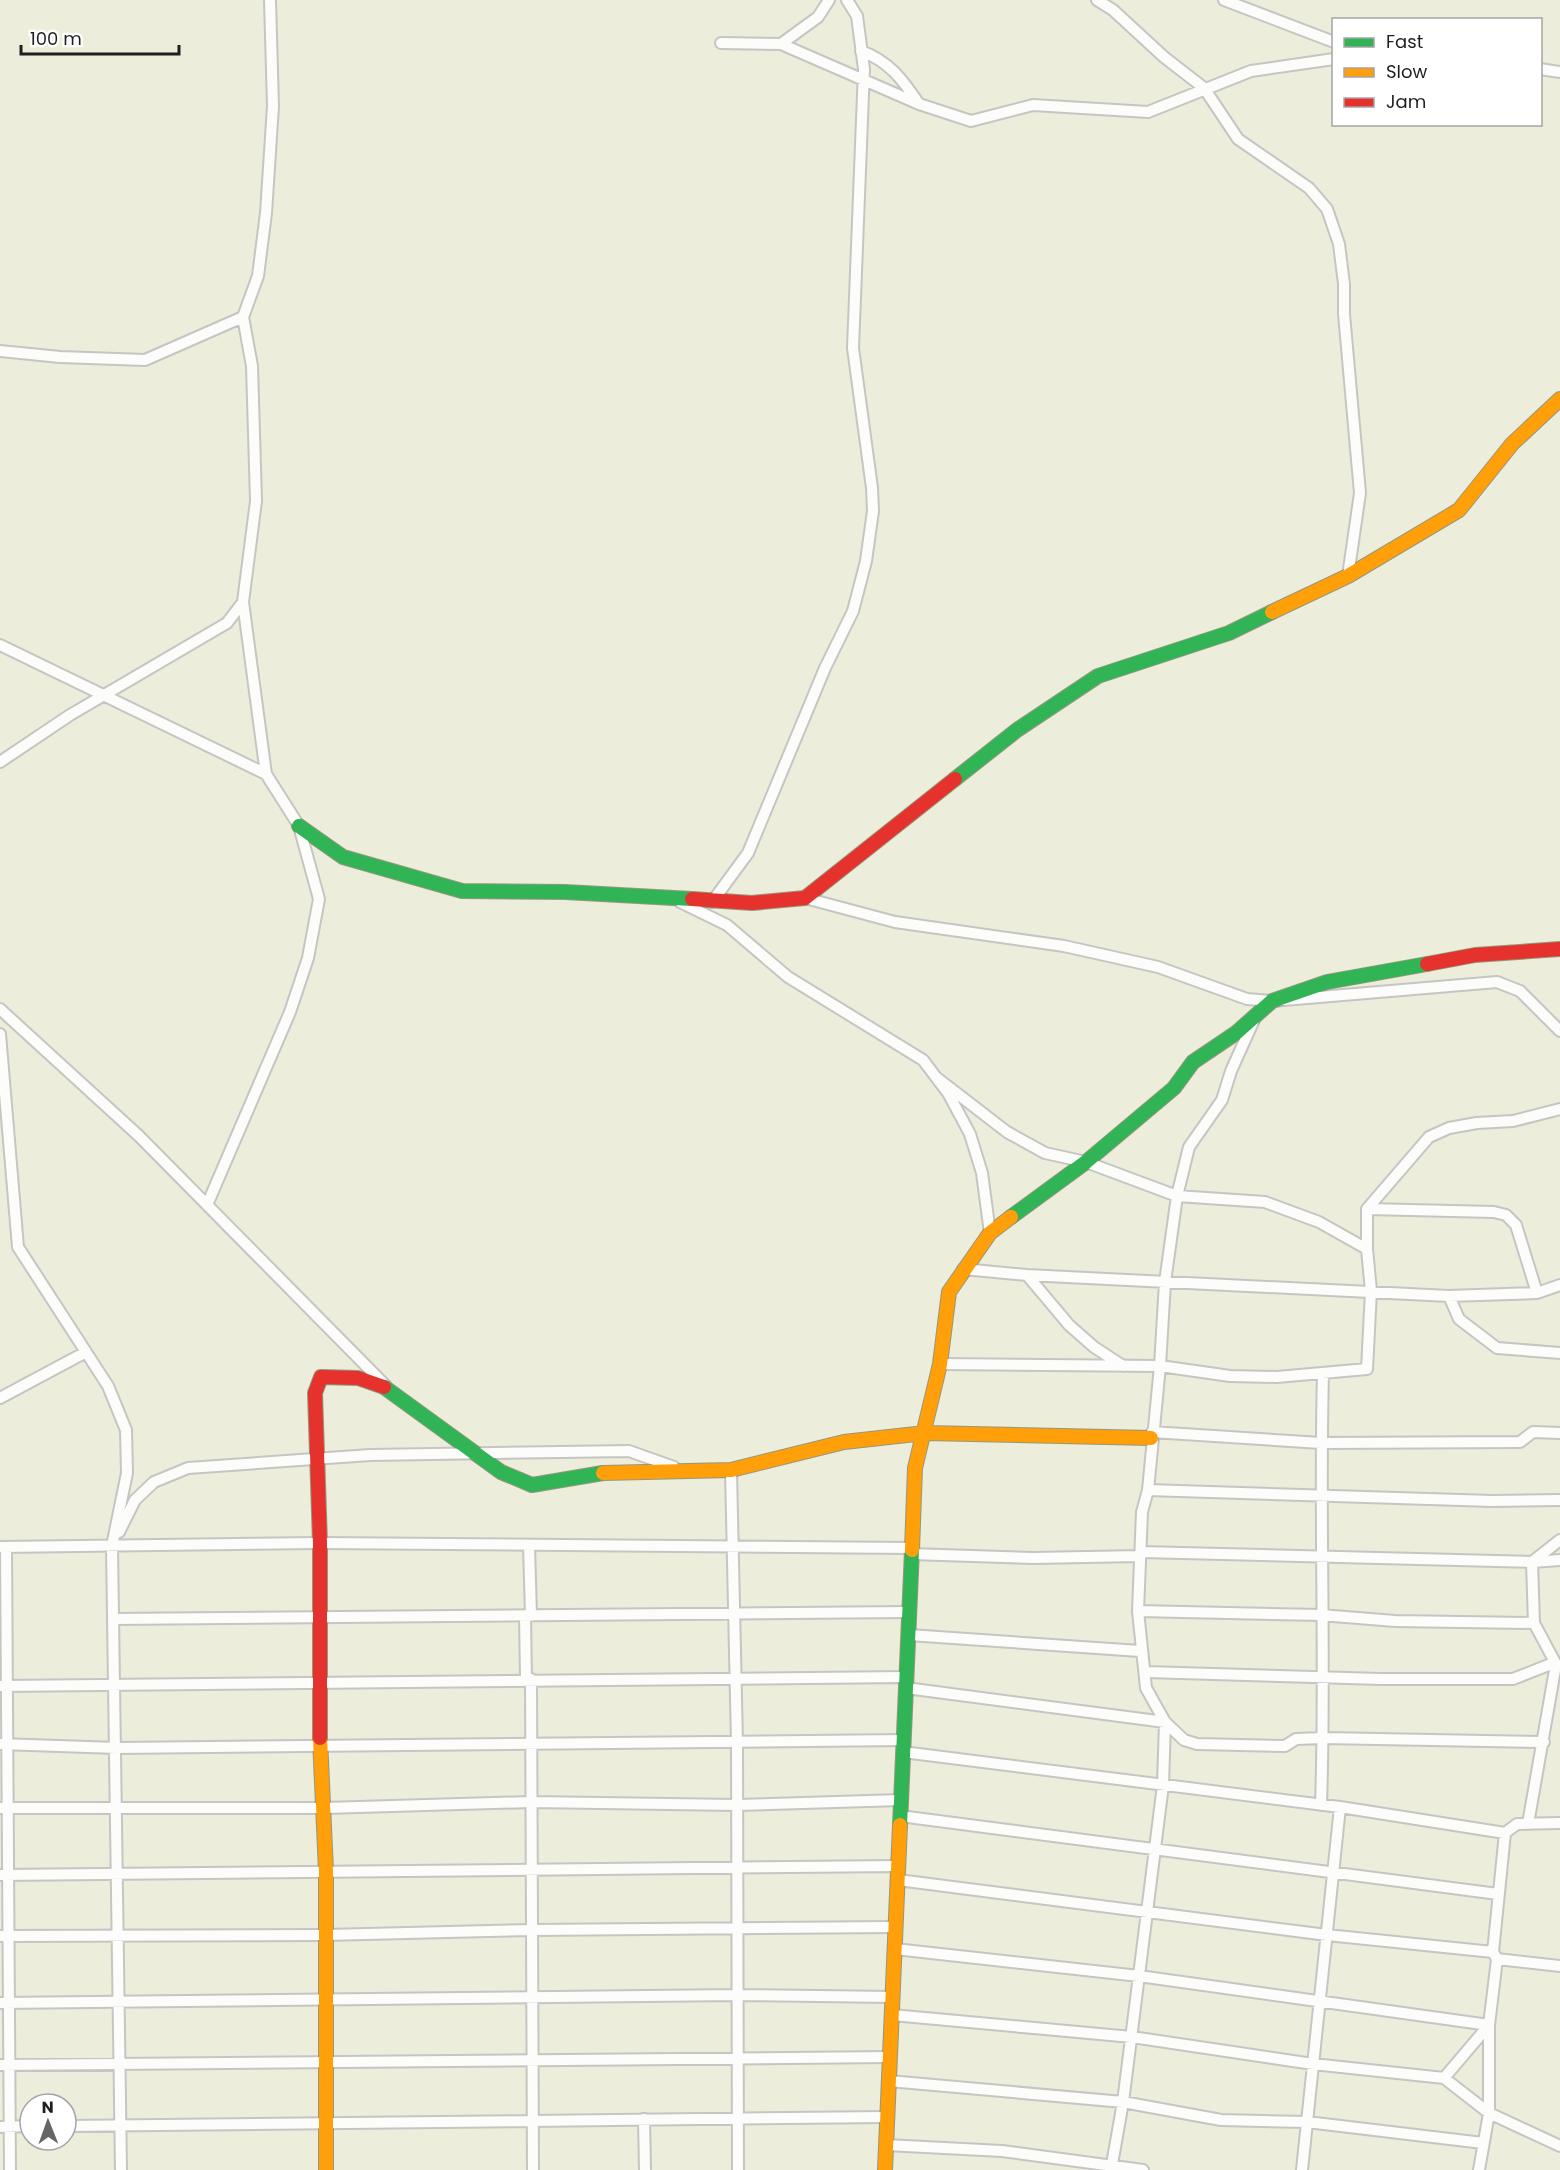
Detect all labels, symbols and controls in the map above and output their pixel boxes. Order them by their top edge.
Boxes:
scale bar [21,18,178,56]
legend [1332,18,1542,126]
text: 100 m [30,26,82,51]
text: Fast [1386,29,1423,54]
text: Slow [1386,59,1428,84]
text: Jam [1386,89,1426,114]
north arrow [18,2092,78,2152]
text: N [42,2096,54,2119]

